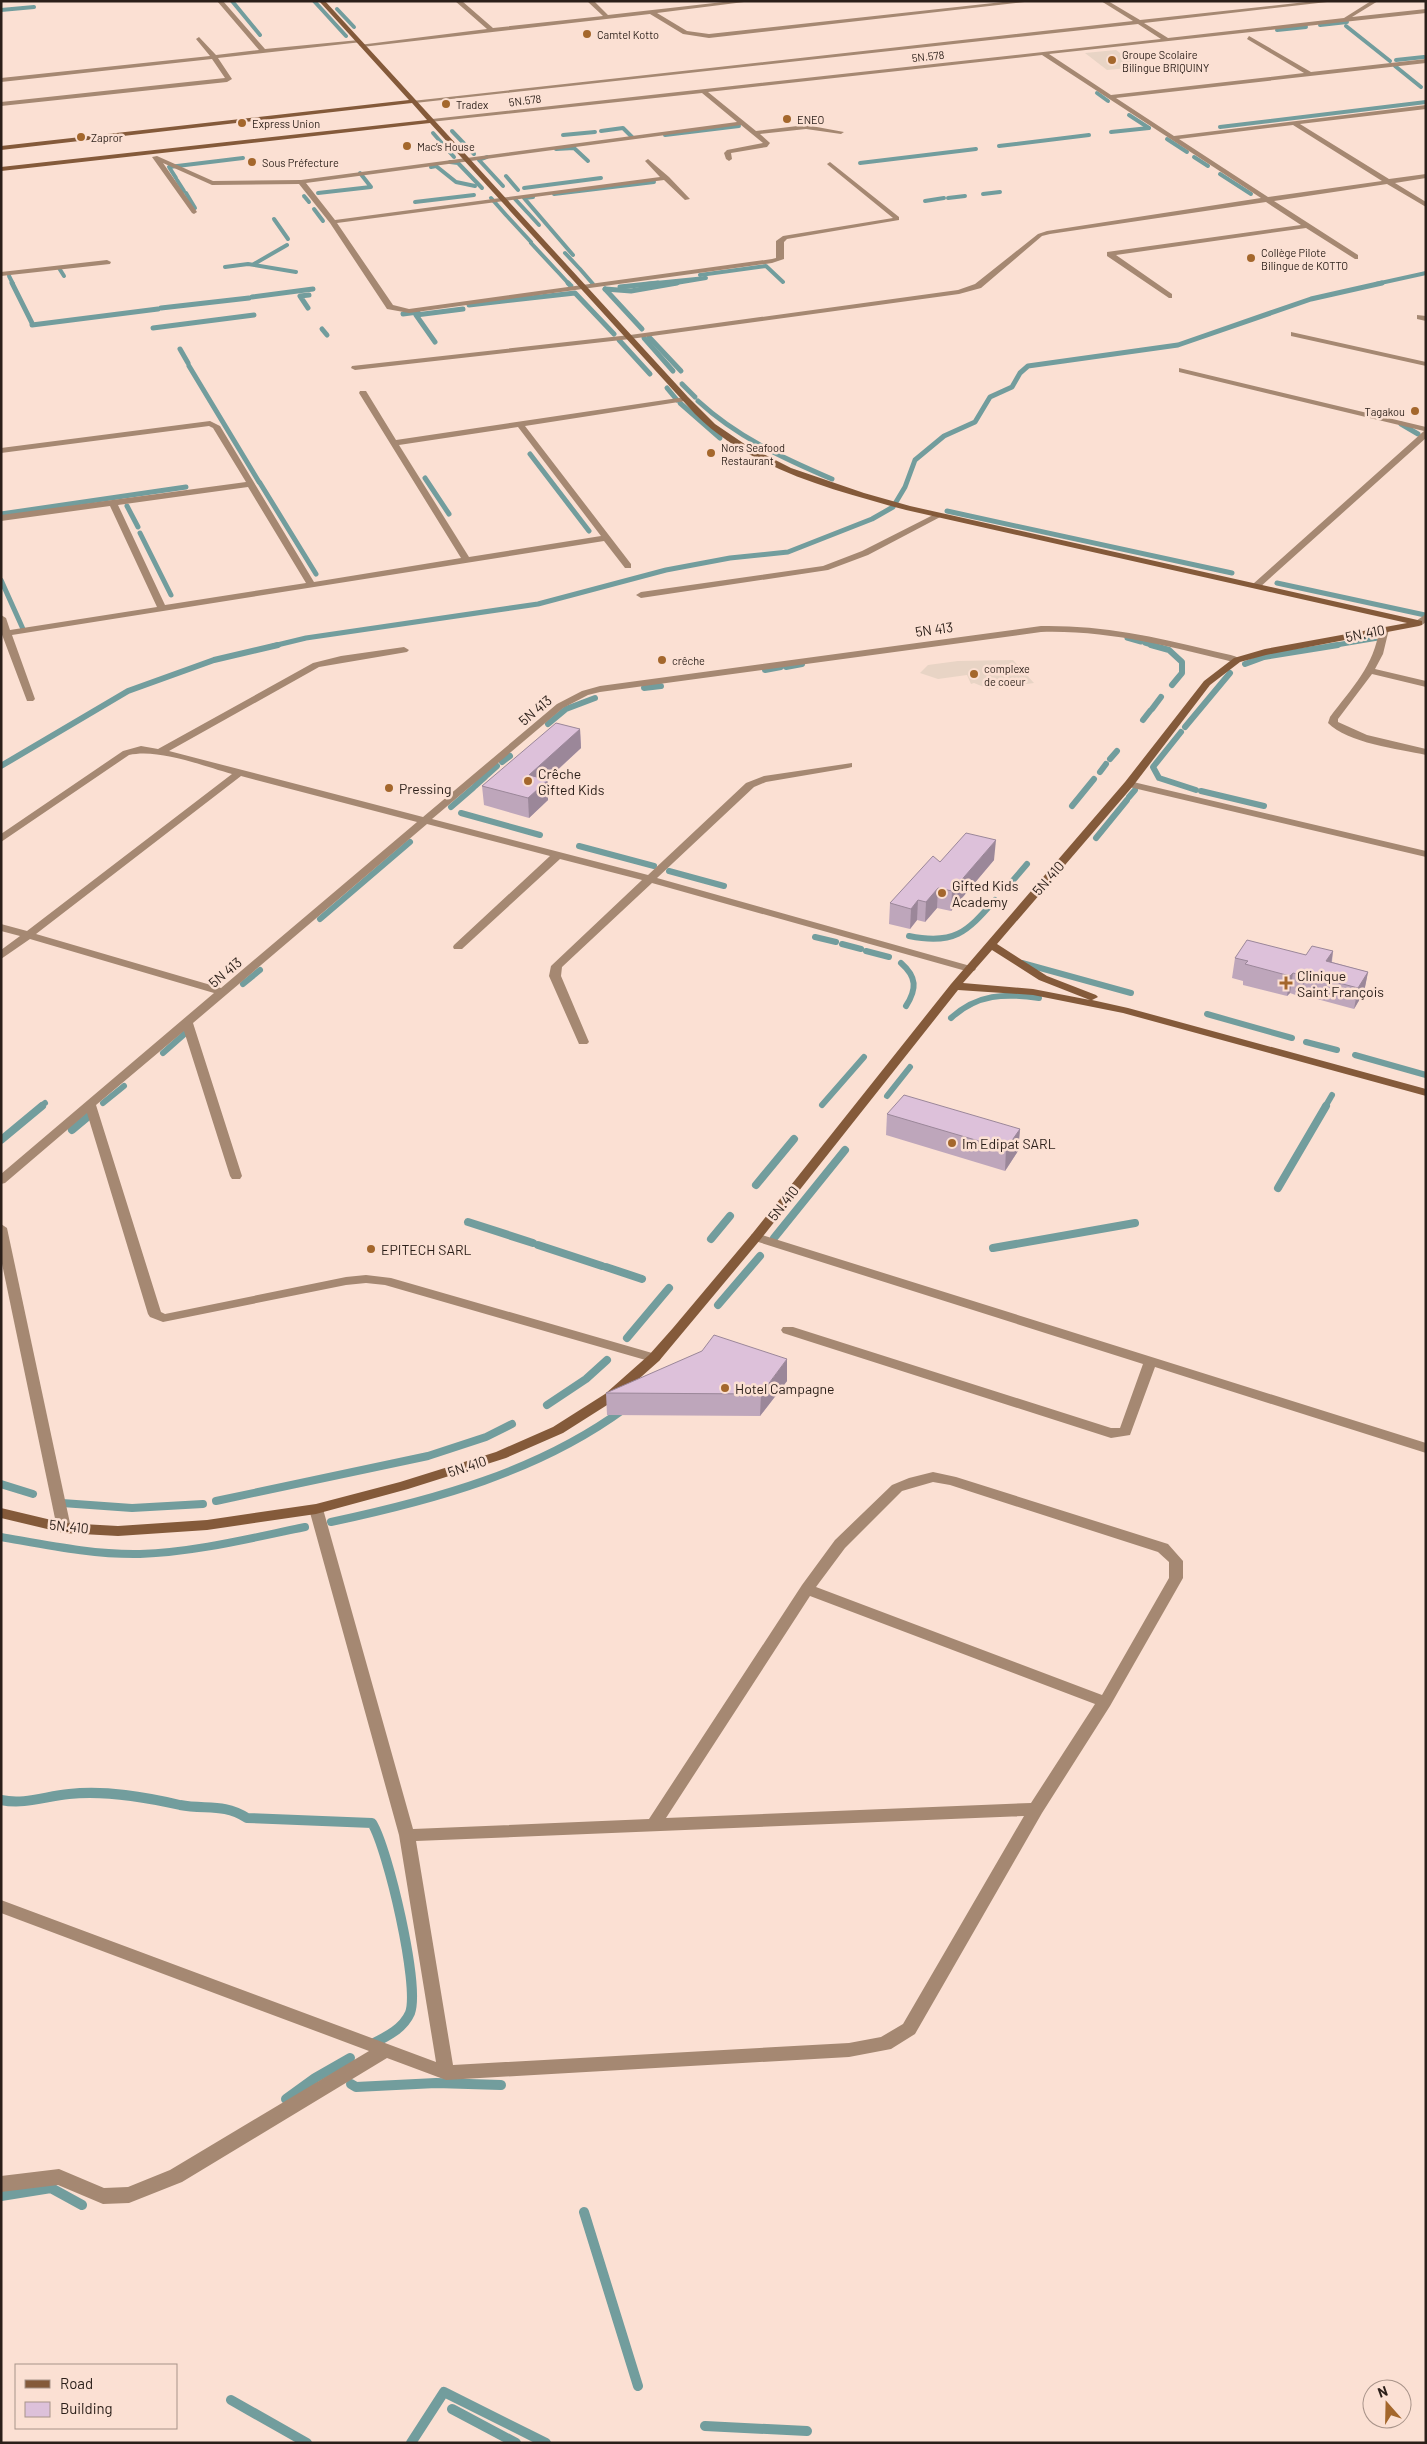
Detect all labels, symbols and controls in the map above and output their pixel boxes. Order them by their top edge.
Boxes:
marker: Camtel Kotto [581,28,593,40]
place label: Camtel Kotto [597,28,659,41]
street label: 5N.578 [911,48,945,64]
place label: Groupe Scolaire Bilingue BRIQUINY [1122,48,1209,74]
marker: Groupe Scolaire Bilingue BRIQUINY [1106,54,1118,66]
street label: 5N.578 [508,92,542,108]
marker: Tradex [440,98,452,110]
place label: Tradex [456,98,488,111]
marker: ENEO [781,113,793,125]
place label: ENEO [797,113,825,126]
marker: Express Union [236,117,248,129]
place label: Express Union [252,117,320,130]
marker: Zapror [75,131,87,143]
place label: Zapror [91,131,123,144]
marker: Mac’s House [401,140,413,152]
place label: Mac’s House [417,140,475,153]
marker: Sous Préfecture [246,156,258,168]
place label: Sous Préfecture [262,156,339,169]
place label: Collège Pilote Bilingue de KOTTO [1261,246,1348,272]
marker: Collège Pilote Bilingue de KOTTO [1245,252,1257,264]
place label: Tagakou [1365,405,1405,418]
marker: Tagakou [1409,405,1421,417]
place label: Nors Seafood Restaurant [721,441,785,467]
marker: Nors Seafood Restaurant [705,447,717,459]
street label: 5N 413 [914,618,954,640]
street label: 5N.410 [1344,621,1386,645]
marker: crêche [656,654,668,666]
place label: crêche [672,654,705,667]
place label: complexe de coeur [984,662,1030,688]
marker: complexe de coeur [968,668,980,680]
street label: 5N 413 [515,691,555,729]
place label: Crêche Gifted Kids [538,765,605,798]
marker: Crêche Gifted Kids [522,775,534,787]
place label: Pressing [399,780,452,797]
marker: Pressing [383,782,395,794]
street label: 5N.410 [1029,857,1067,899]
place label: Gifted Kids Academy [952,877,1019,910]
marker: Gifted Kids Academy [936,887,948,899]
street label: 5N 413 [205,953,245,991]
place label: Clinique Saint François [1297,967,1384,1000]
marker: Clinique Saint François [1279,976,1293,990]
place label: Im Edipat SARL [962,1135,1056,1152]
marker: Im Edipat SARL [946,1137,958,1149]
street label: 5N.410 [764,1182,802,1224]
place label: EPITECH SARL [381,1241,472,1258]
marker: EPITECH SARL [365,1243,377,1255]
place label: Hotel Campagne [735,1380,834,1397]
marker: Hotel Campagne [719,1382,731,1394]
street label: 5N.410 [445,1452,489,1480]
street label: 5N.410 [48,1515,90,1537]
legend [15,2364,178,2429]
text: Road [60,2374,93,2392]
north arrow [1362,2379,1412,2429]
text: N [1375,2382,1390,2401]
text: Building [60,2399,113,2417]

